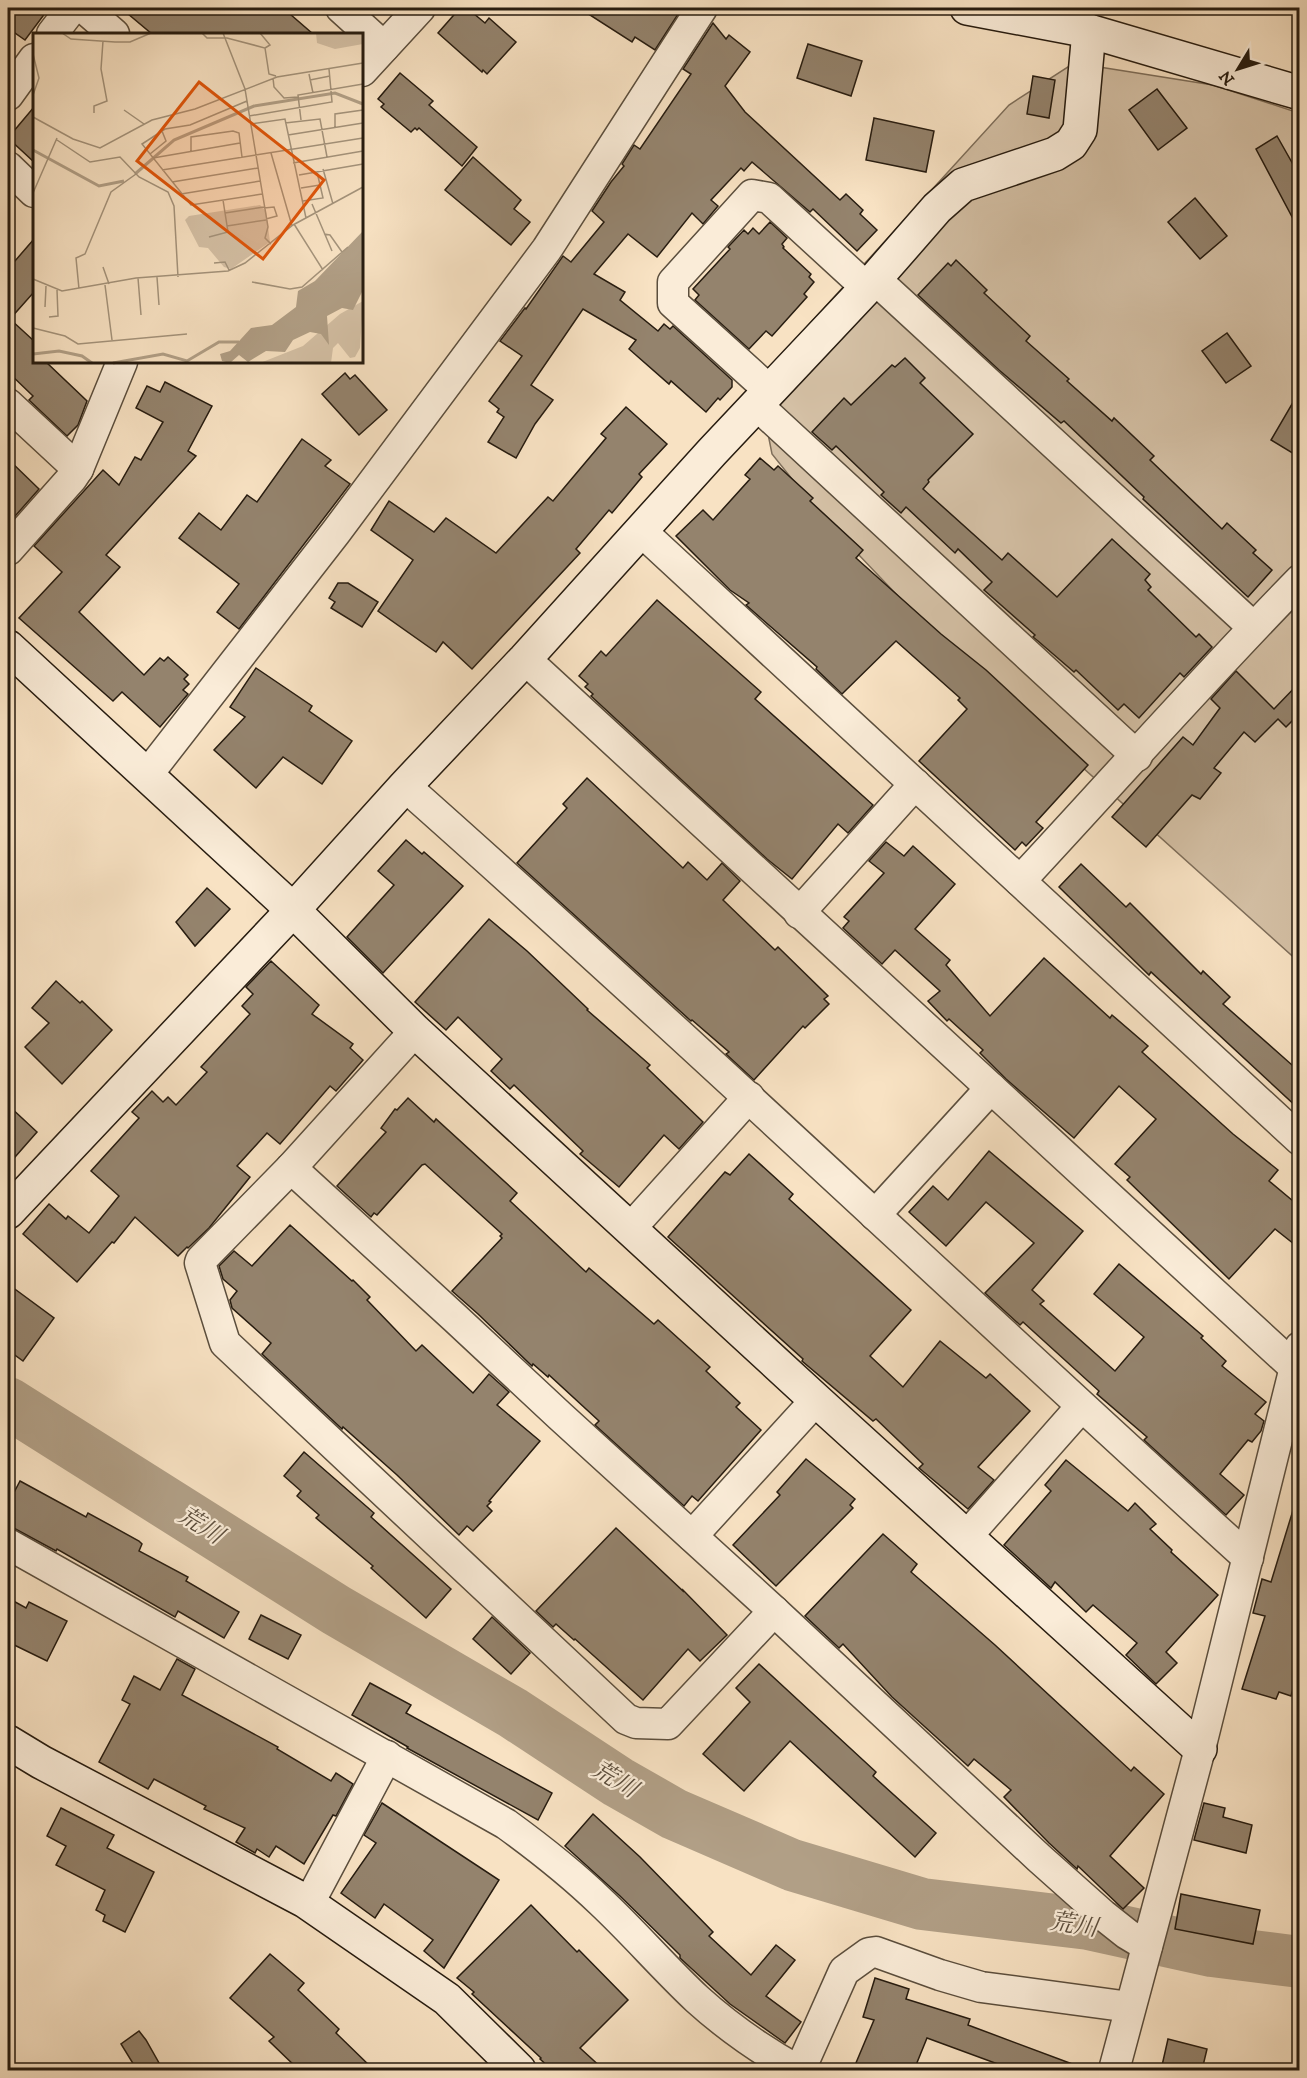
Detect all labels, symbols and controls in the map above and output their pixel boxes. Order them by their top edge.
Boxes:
inset map [33,33,363,363]
north arrow [1208,39,1268,99]
text: N [1215,66,1239,89]
water label: 荒川 [172,1500,231,1553]
water label: 荒川 [586,1755,645,1807]
water label: 荒川 [1048,1906,1103,1944]

